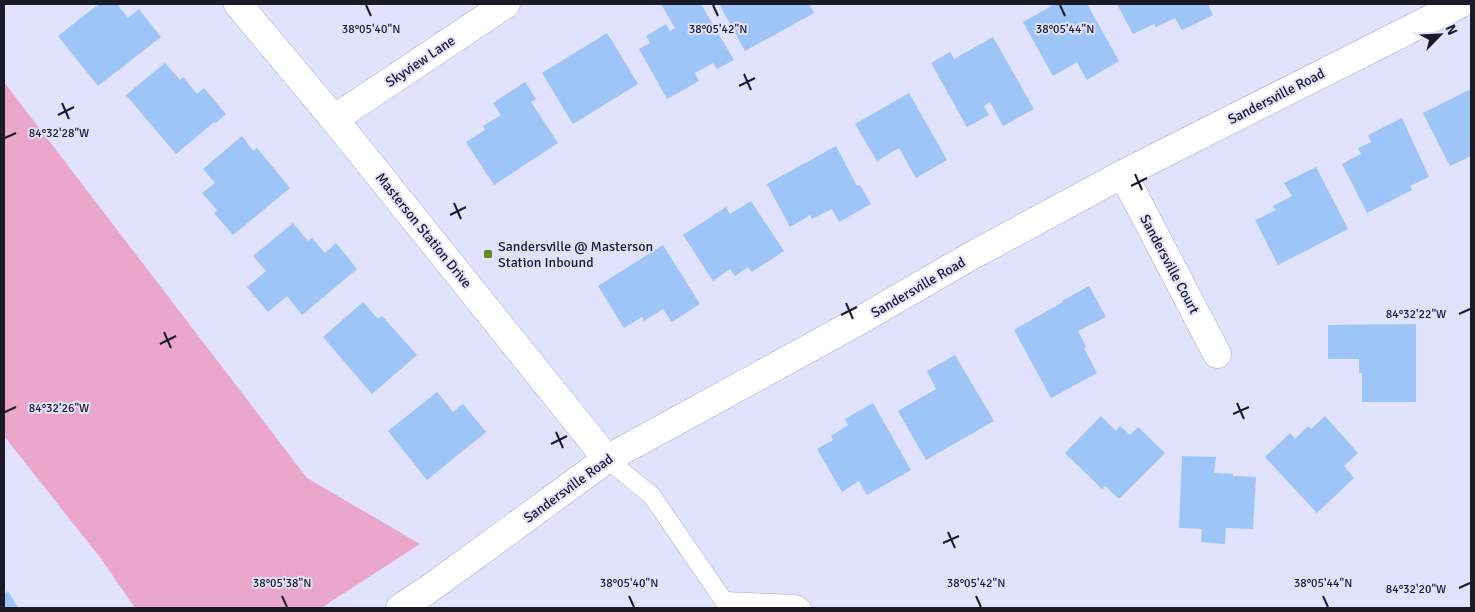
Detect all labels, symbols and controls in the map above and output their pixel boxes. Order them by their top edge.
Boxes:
north arrow [1415,10,1465,60]
text: 38°05'40"N [342,22,400,37]
text: 38°05'42"N [689,22,747,37]
text: 38°05'44"N [1036,22,1094,37]
text: N [1442,22,1461,38]
street label: Skyview Lane [382,32,458,91]
street label: Sandersville Road [1225,65,1327,128]
text: 84°32'28"W [29,126,89,141]
street label: Masterson Station Drive [372,169,475,291]
street label: Sandersville Court [1136,212,1203,317]
place label: Sandersville @ Masterson Station Inbound [498,238,653,271]
marker: Sandersville @ Masterson Station Inbound [482,248,494,260]
street label: Sandersville Road [868,254,968,321]
text: 84°32'22"W [1386,307,1446,322]
text: 84°32'26"W [29,401,89,416]
street label: Sandersville Road [520,450,616,526]
text: 38°05'38"N [253,576,311,591]
text: 38°05'40"N [600,576,658,591]
text: 38°05'42"N [947,576,1005,591]
text: 38°05'44"N [1294,576,1352,591]
text: 84°32'20"W [1386,582,1446,597]

